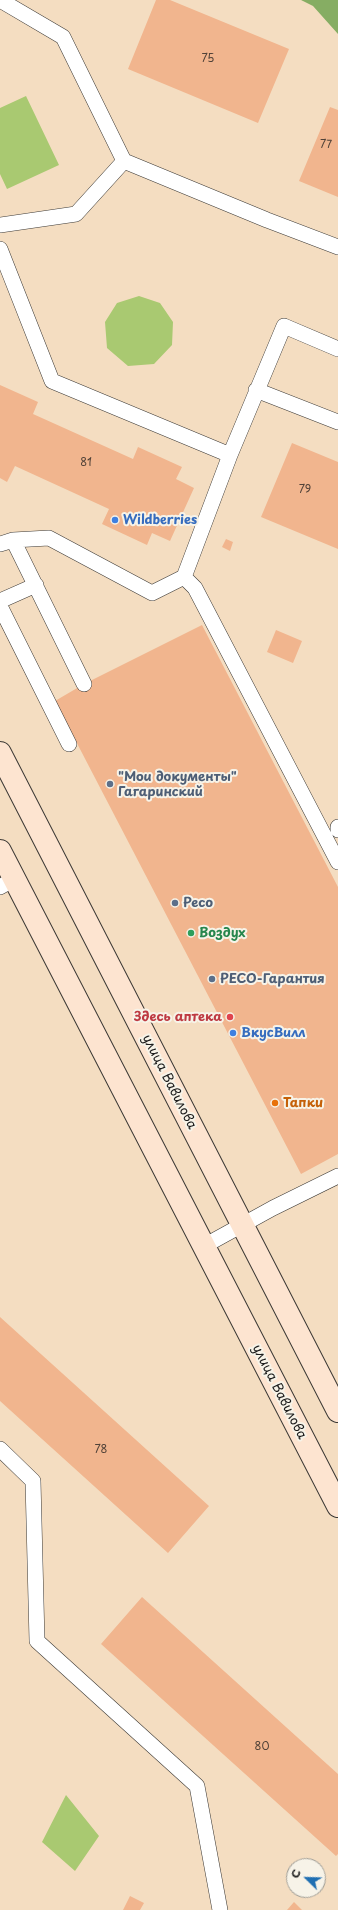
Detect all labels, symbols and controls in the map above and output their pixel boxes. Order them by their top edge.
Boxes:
house number: 75 [202,52,214,66]
house number: 77 [320,138,332,152]
house number: 81 [80,456,92,470]
house number: 79 [299,483,311,497]
place label: Wildberries [123,512,197,528]
marker: Wildberries [110,515,120,525]
place label: "Мои документы" Гагаринский [118,769,237,800]
marker: "Мои документы" Гагаринский [105,779,115,789]
place label: Ресо [183,895,213,911]
marker: Ресо [170,898,180,908]
place label: Воздух [199,925,246,941]
marker: Воздух [186,928,196,938]
place label: РЕСО-Гарантия [220,971,325,987]
marker: РЕСО-Гарантия [207,974,217,984]
place label: Здесь аптека [134,1009,222,1025]
marker: Здесь аптека [225,1012,235,1022]
place label: ВкусВилл [241,1025,306,1041]
marker: ВкусВилл [228,1028,238,1038]
street label: улица Вавилова [138,1032,200,1132]
place label: Тапки [283,1095,323,1111]
marker: Тапки [270,1098,280,1108]
street label: улица Вавилова [248,1342,310,1442]
house number: 78 [95,1443,107,1457]
house number: 80 [255,1740,269,1754]
north arrow [286,1858,326,1898]
text: С [286,1866,305,1881]

